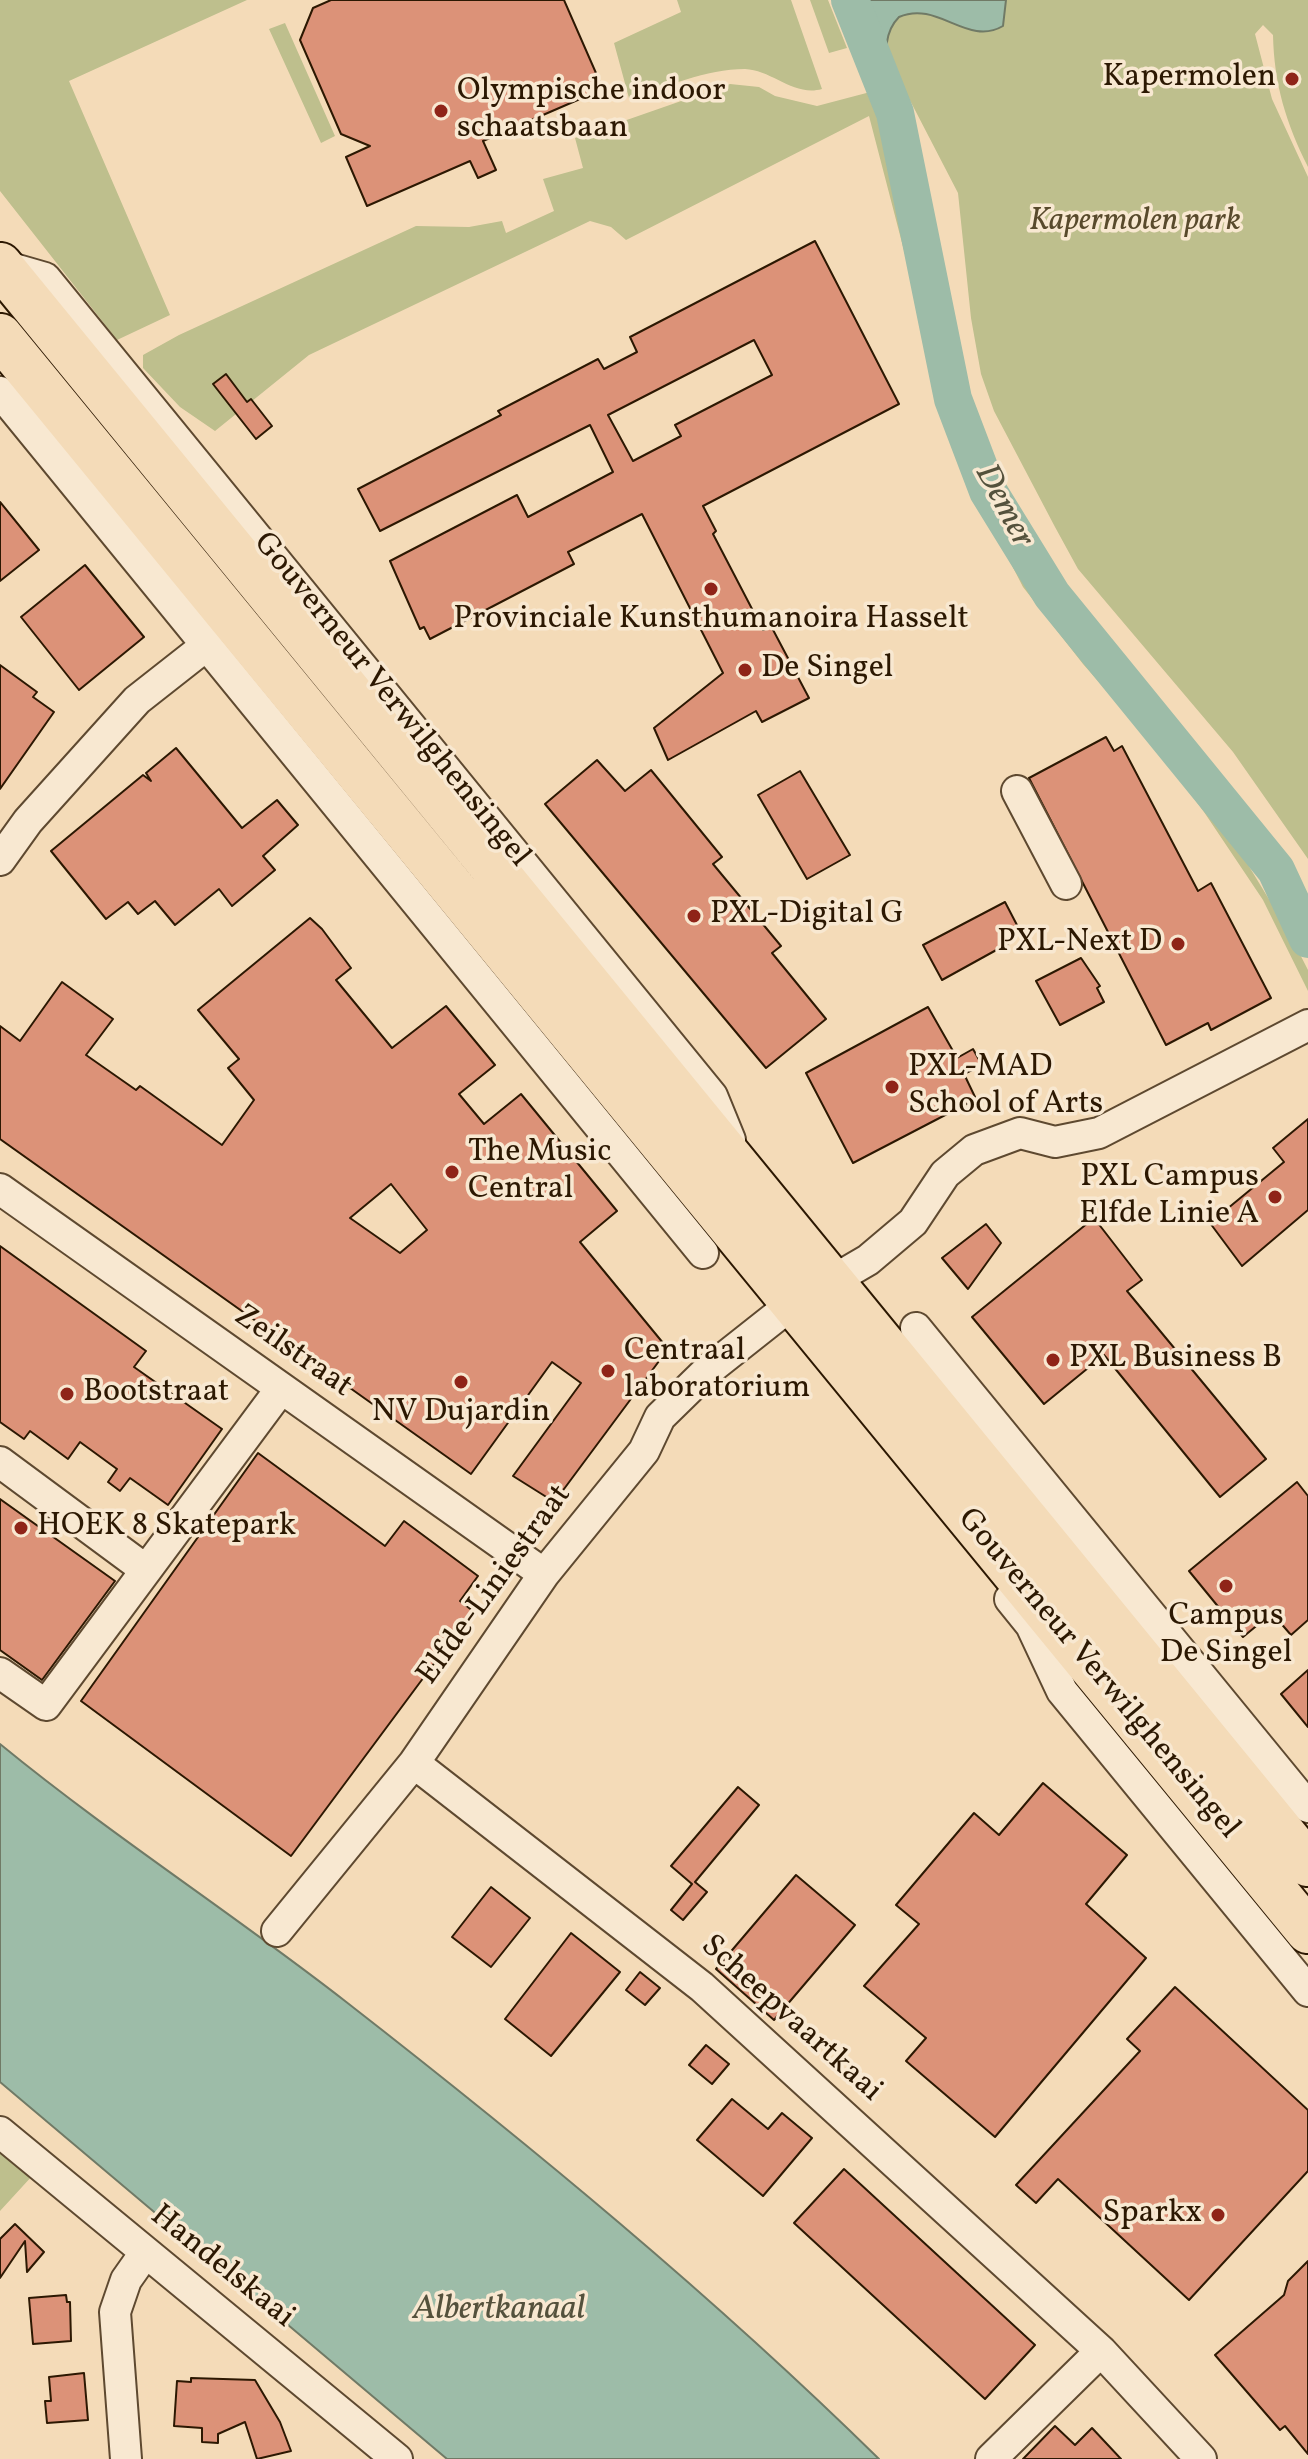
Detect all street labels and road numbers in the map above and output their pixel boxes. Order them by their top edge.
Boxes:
street label: Gouverneur Verwilghensingel [243,526,537,876]
street label: Zeilstraat [225,1298,359,1408]
street label: Elfde-Liniestraat [411,1479,581,1693]
street label: Gouverneur Verwilghensingel [947,1502,1247,1848]
street label: Scheepvaartkaai [691,1928,889,2112]
street label: Handelskaai [141,2198,301,2338]

